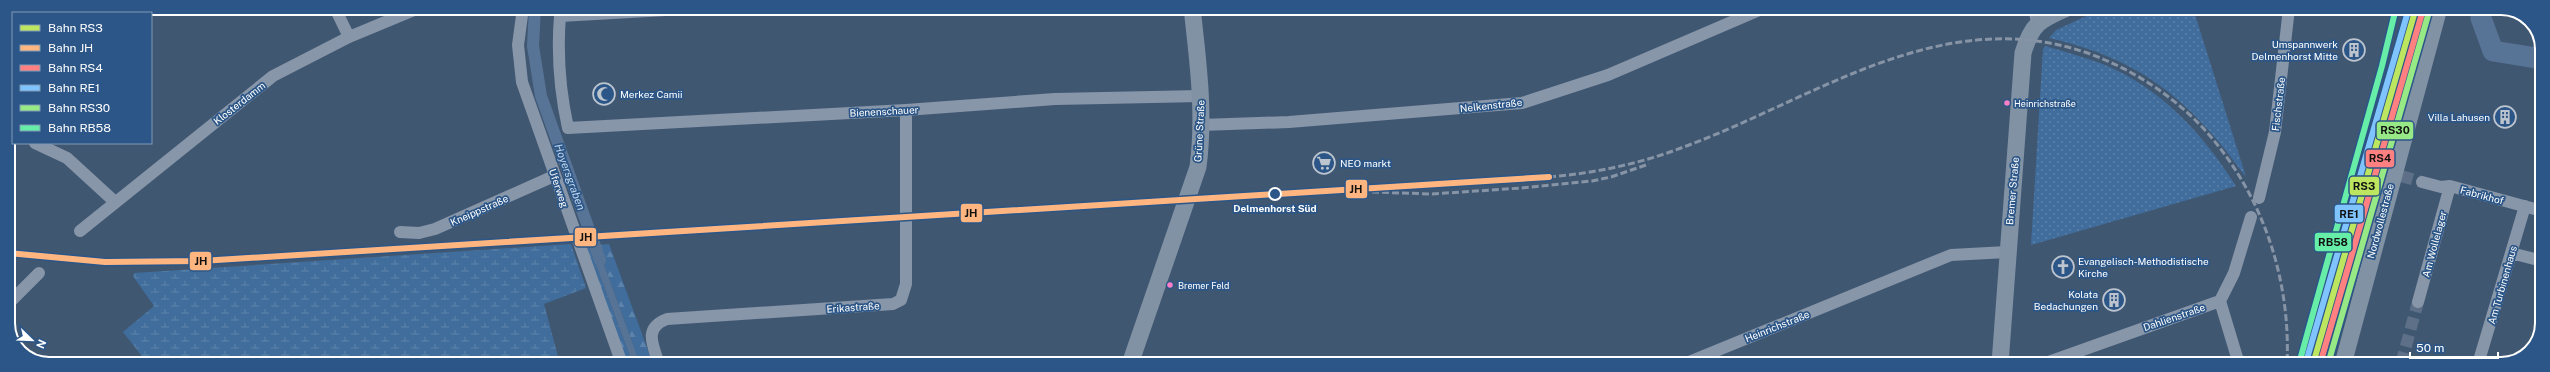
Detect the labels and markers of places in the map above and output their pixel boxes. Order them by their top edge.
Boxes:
building icon: Umspannwerk Delmenhorst Mitte [2341,37,2367,63]
place label: Umspannwerk Delmenhorst Mitte [2252,38,2338,62]
mosque icon: Merkez Camii [591,81,617,107]
place label: Merkez Camii [620,88,683,100]
marker: Heinrichstraße [2002,98,2012,108]
place label: Heinrichstraße [2014,98,2076,109]
building icon: Villa Lahusen [2492,104,2518,130]
place label: Villa Lahusen [2428,111,2490,123]
supermarket icon: NEO markt [1311,150,1337,176]
place label: NEO markt [1340,157,1391,169]
marker: Delmenhorst Süd [1268,187,1282,201]
place label: Delmenhorst Süd [1233,202,1317,214]
church icon: Evangelisch-Methodistische Kirche [2050,254,2076,280]
place label: Evangelisch-Methodistische Kirche [2078,255,2209,279]
marker: Bremer Feld [1165,280,1175,290]
place label: Bremer Feld [1178,280,1229,291]
building icon: Kolata Bedachungen [2101,287,2127,313]
place label: Kolata Bedachungen [2034,288,2098,312]

